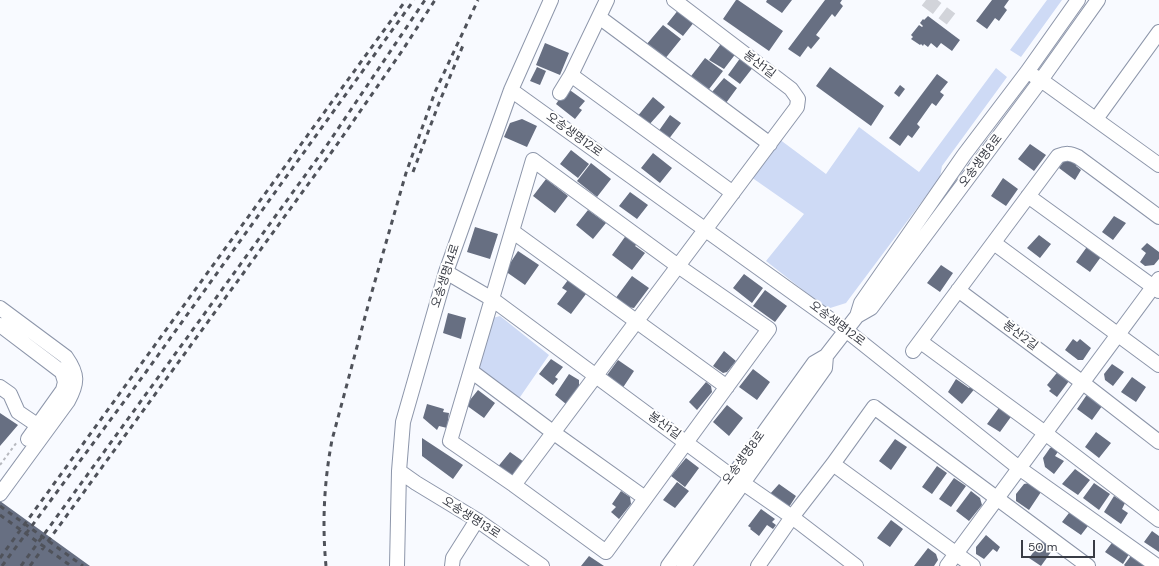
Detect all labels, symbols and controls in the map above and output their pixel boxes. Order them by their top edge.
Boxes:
street label: 봉산1길 [740,48,778,82]
street label: 오송생명12로 [543,110,605,160]
street label: 오송생명8로 [956,132,1006,190]
street label: 오송생명14로 [429,242,463,310]
street label: 오송생명12로 [806,298,868,350]
street label: 봉산2길 [1000,318,1040,354]
street label: 봉산1길 [645,409,683,443]
street label: 오송생명8로 [720,428,768,488]
street label: 오송생명13로 [439,494,503,542]
scale bar [1023,532,1097,558]
text: 50 m [1028,539,1057,555]

